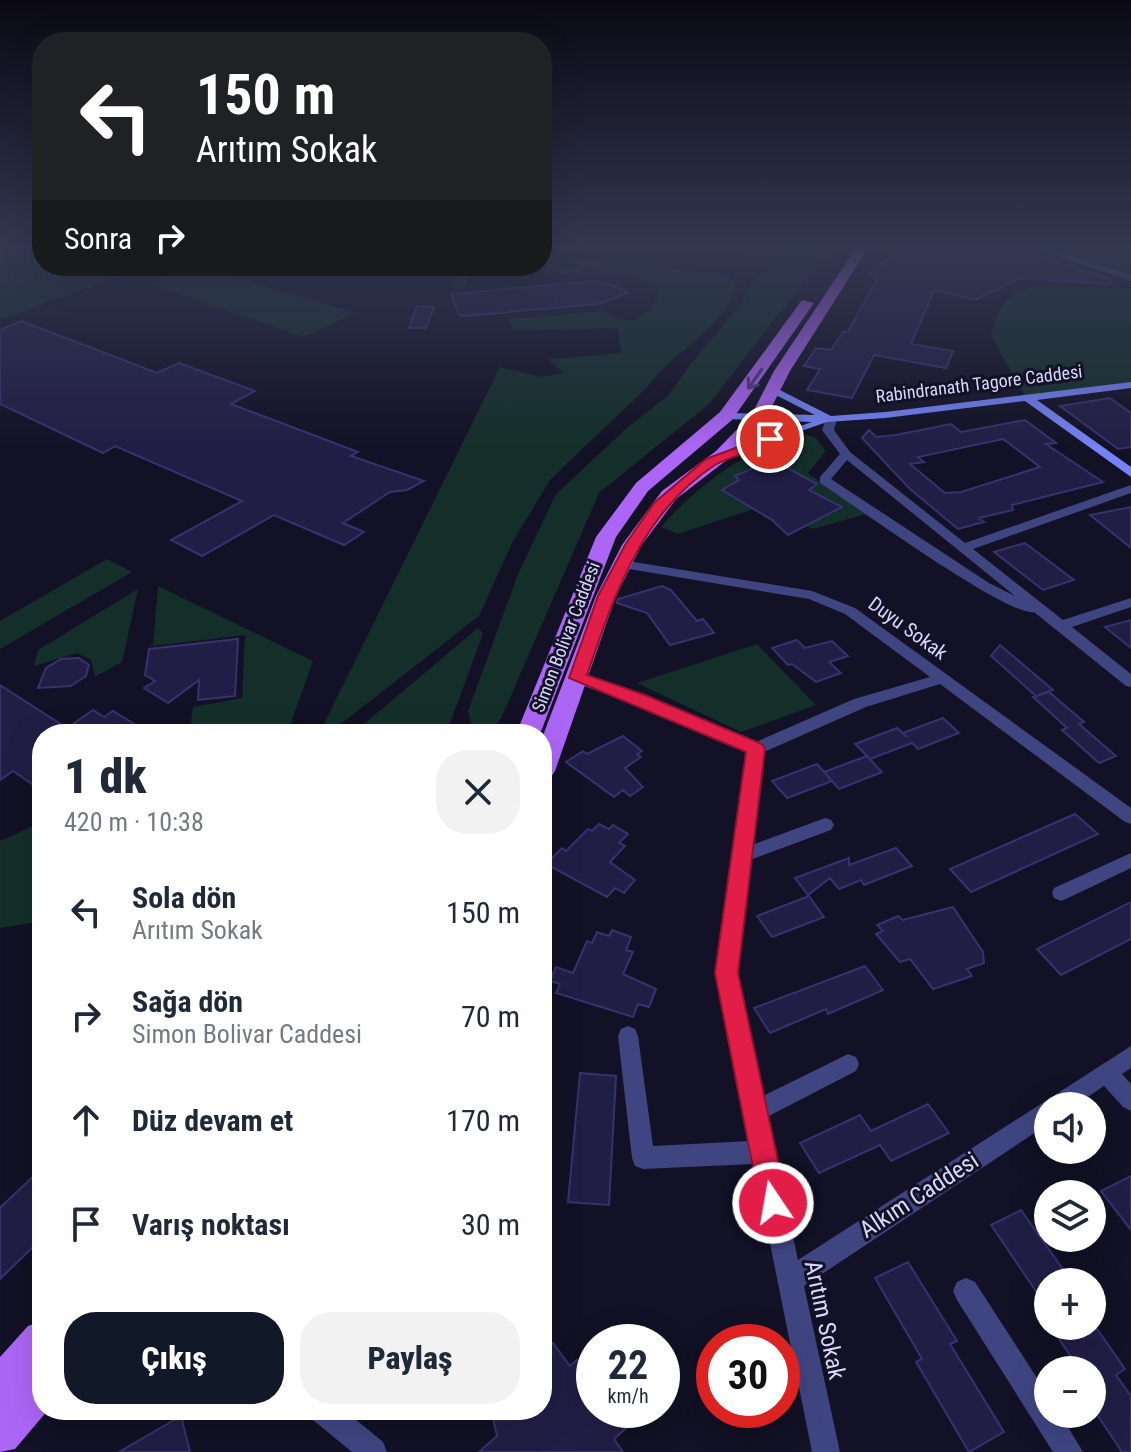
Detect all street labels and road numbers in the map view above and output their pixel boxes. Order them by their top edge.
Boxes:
street label: Rabindranath Tagore Caddesi [874,360,1083,407]
street label: Simon Bolivar Caddesi [527,559,604,715]
street label: Duyu Sokak [864,591,952,665]
street label: Alkım Caddesi [854,1146,984,1244]
street label: Arıtım Sokak [799,1258,851,1382]

